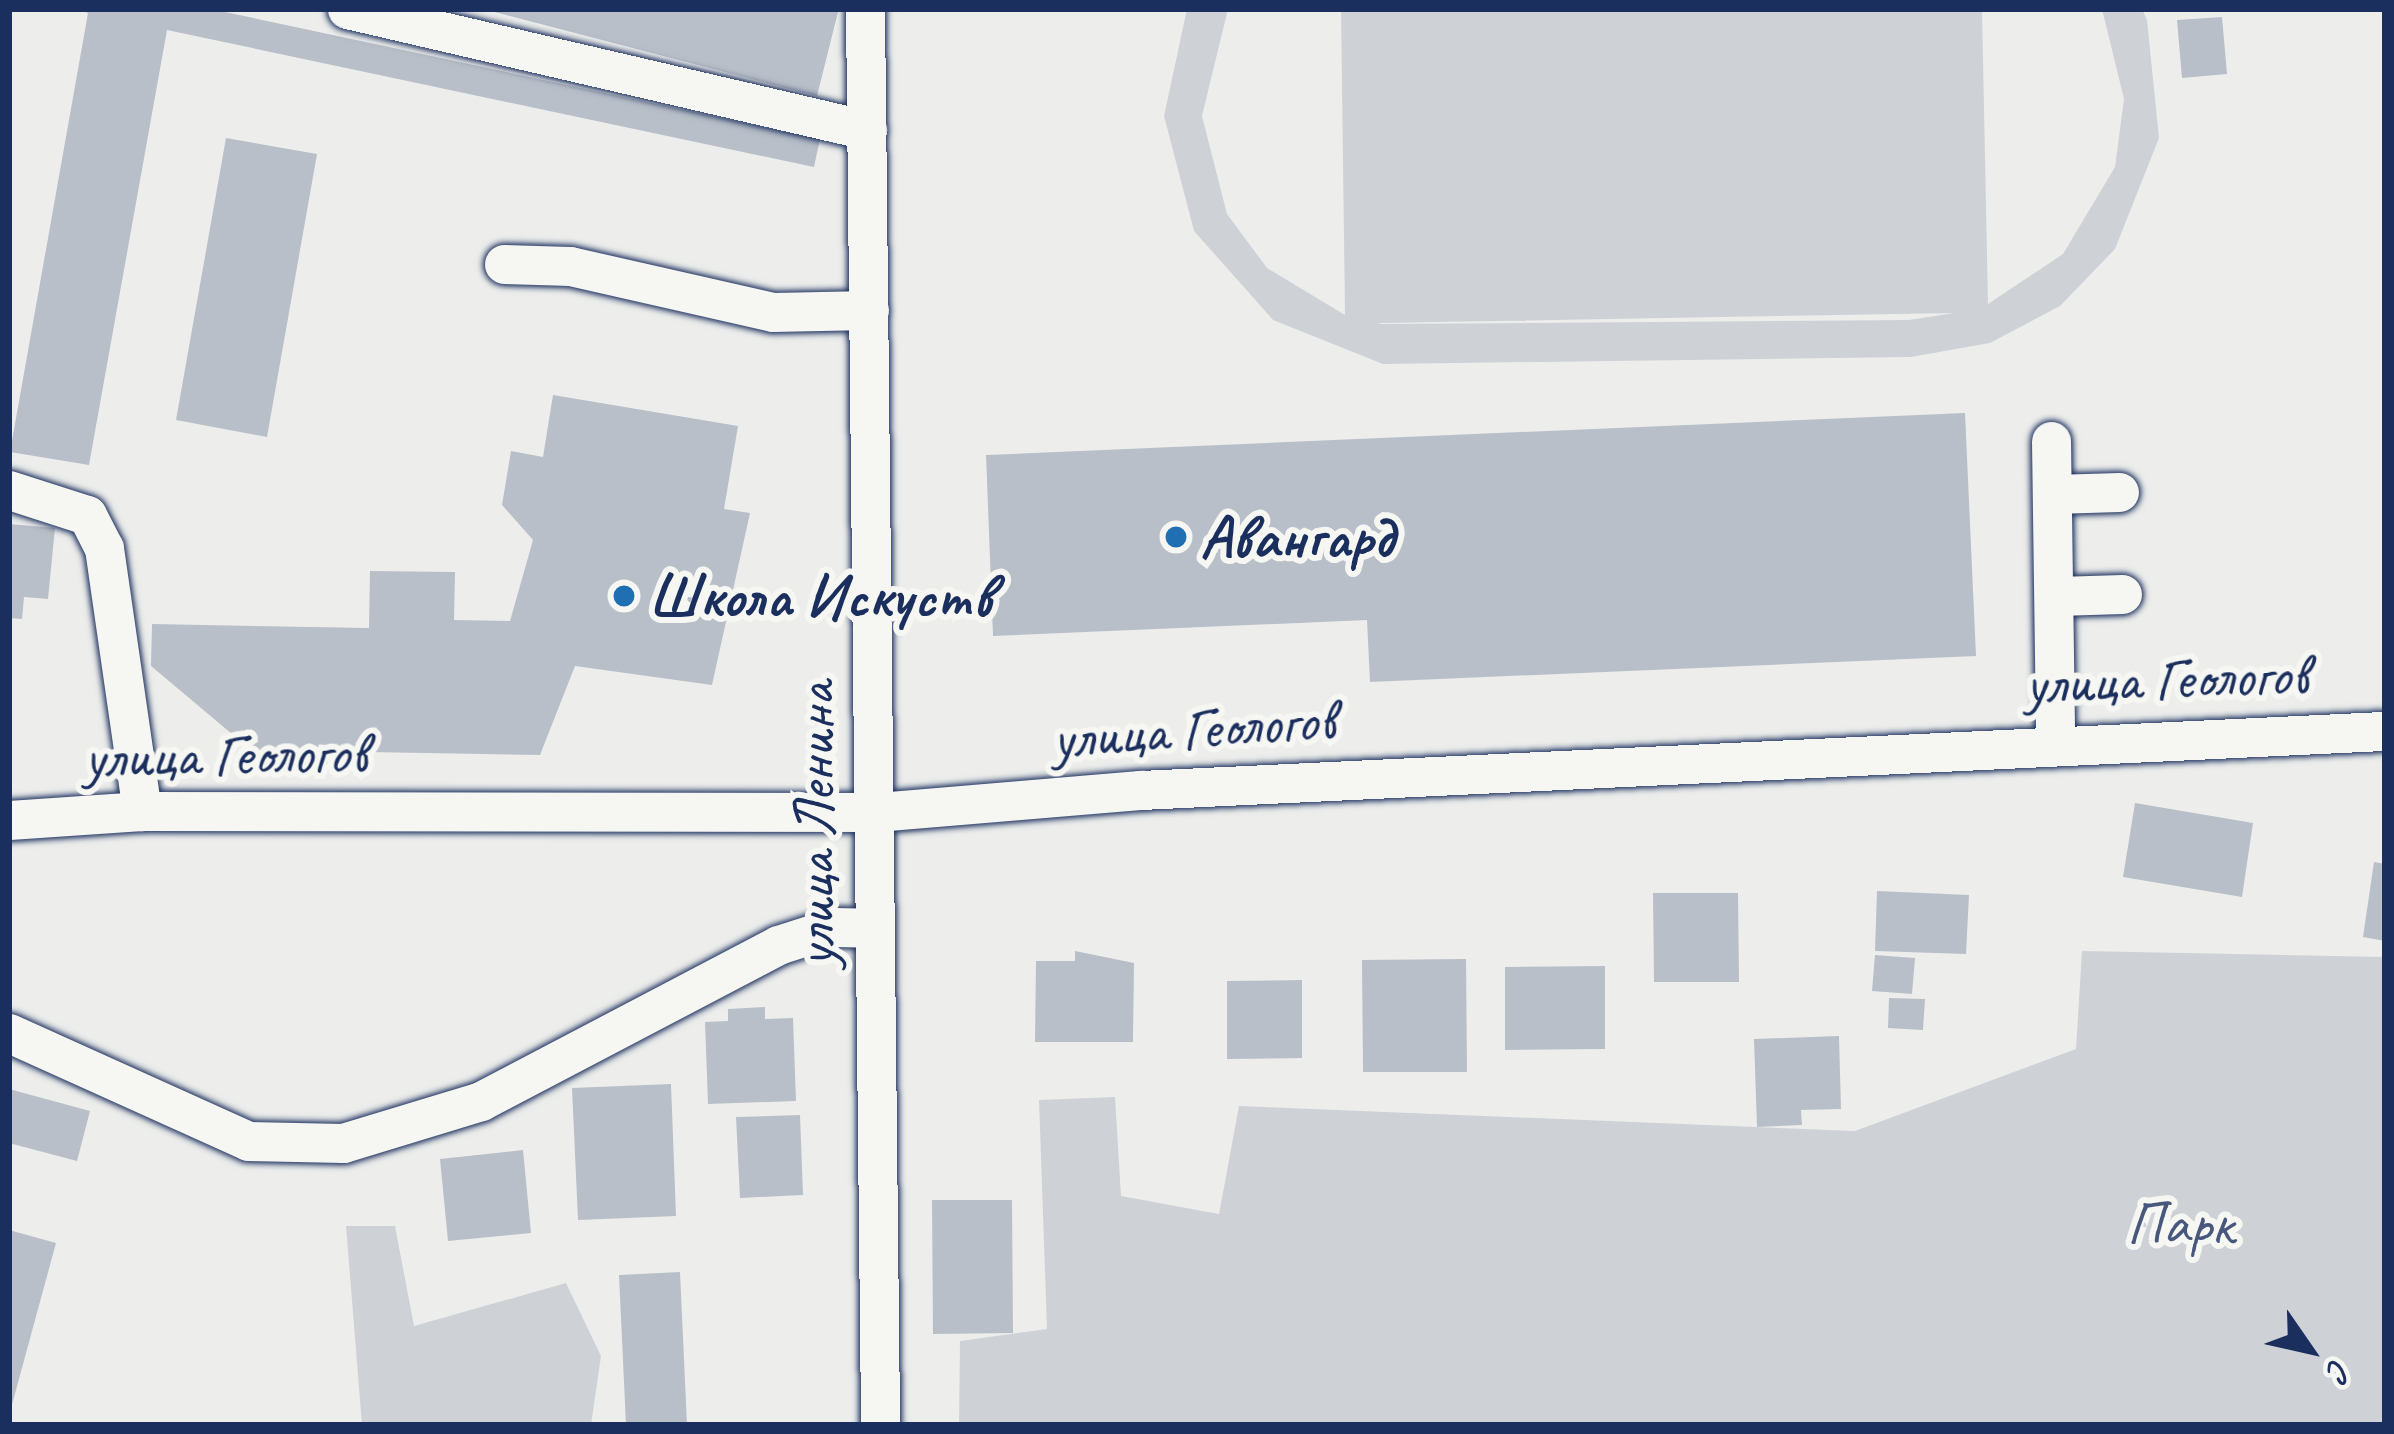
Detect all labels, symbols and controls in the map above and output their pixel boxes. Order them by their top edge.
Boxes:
place label: Авангард [1200,501,1394,573]
marker: Авангард [1163,524,1189,550]
place label: Школа Искуств [648,560,986,632]
marker: Школа Искуств [611,583,637,609]
street label: улица Геологов [2022,638,2310,720]
street label: улица Ленина [778,683,850,967]
street label: улица Геологов [1048,683,1338,775]
street label: улица Геологов [81,717,369,793]
park label: Парк [2126,1187,2234,1259]
north arrow [2250,1290,2370,1410]
text: С [2318,1352,2362,1389]

